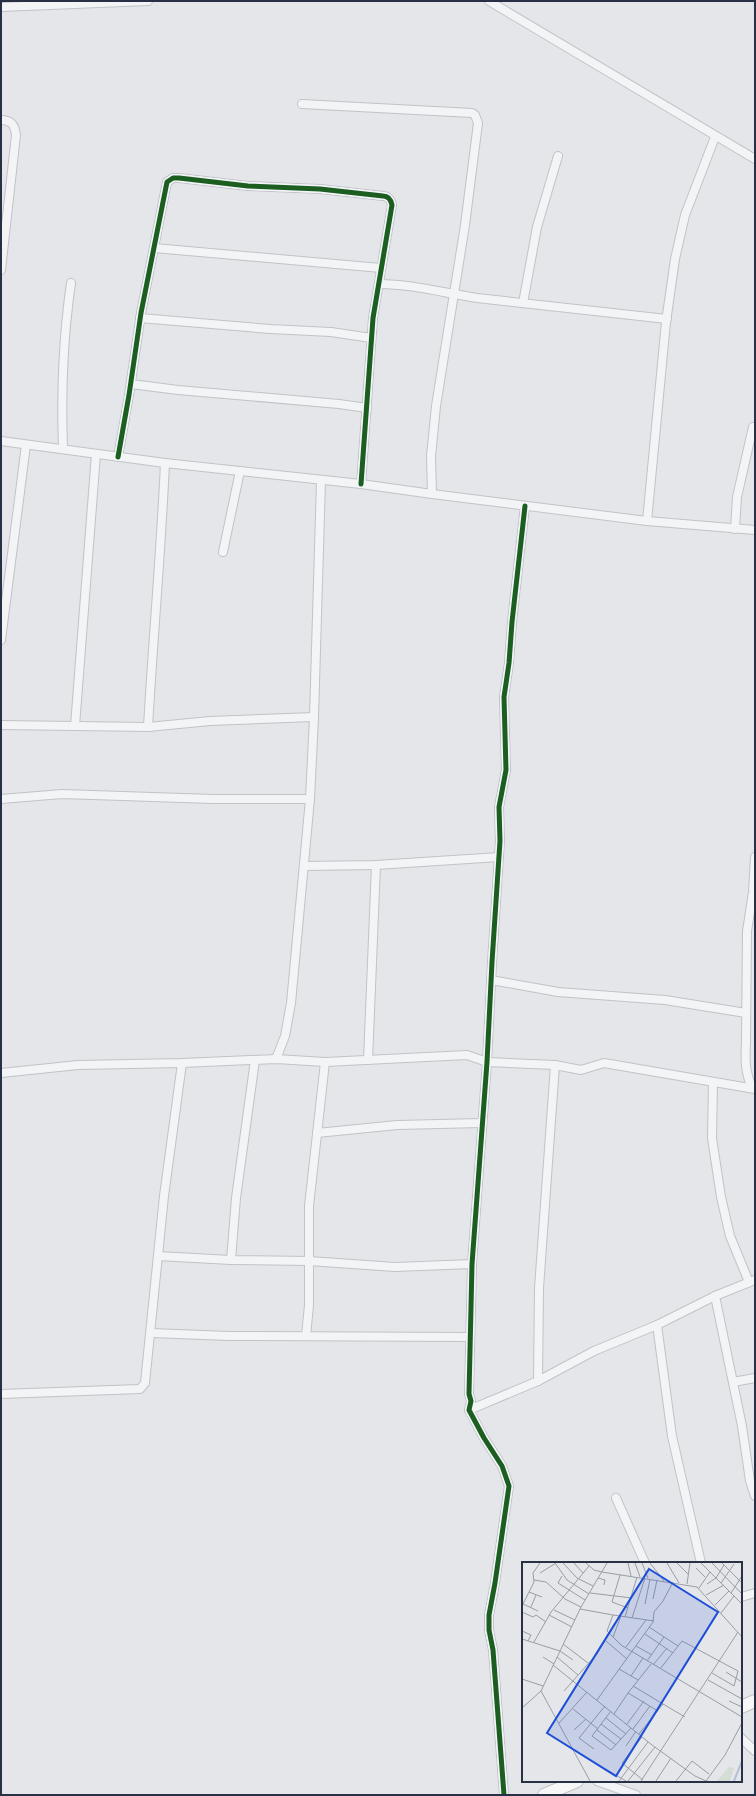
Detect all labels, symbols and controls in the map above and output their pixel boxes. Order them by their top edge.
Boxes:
inset map [522,1562,742,1782]

